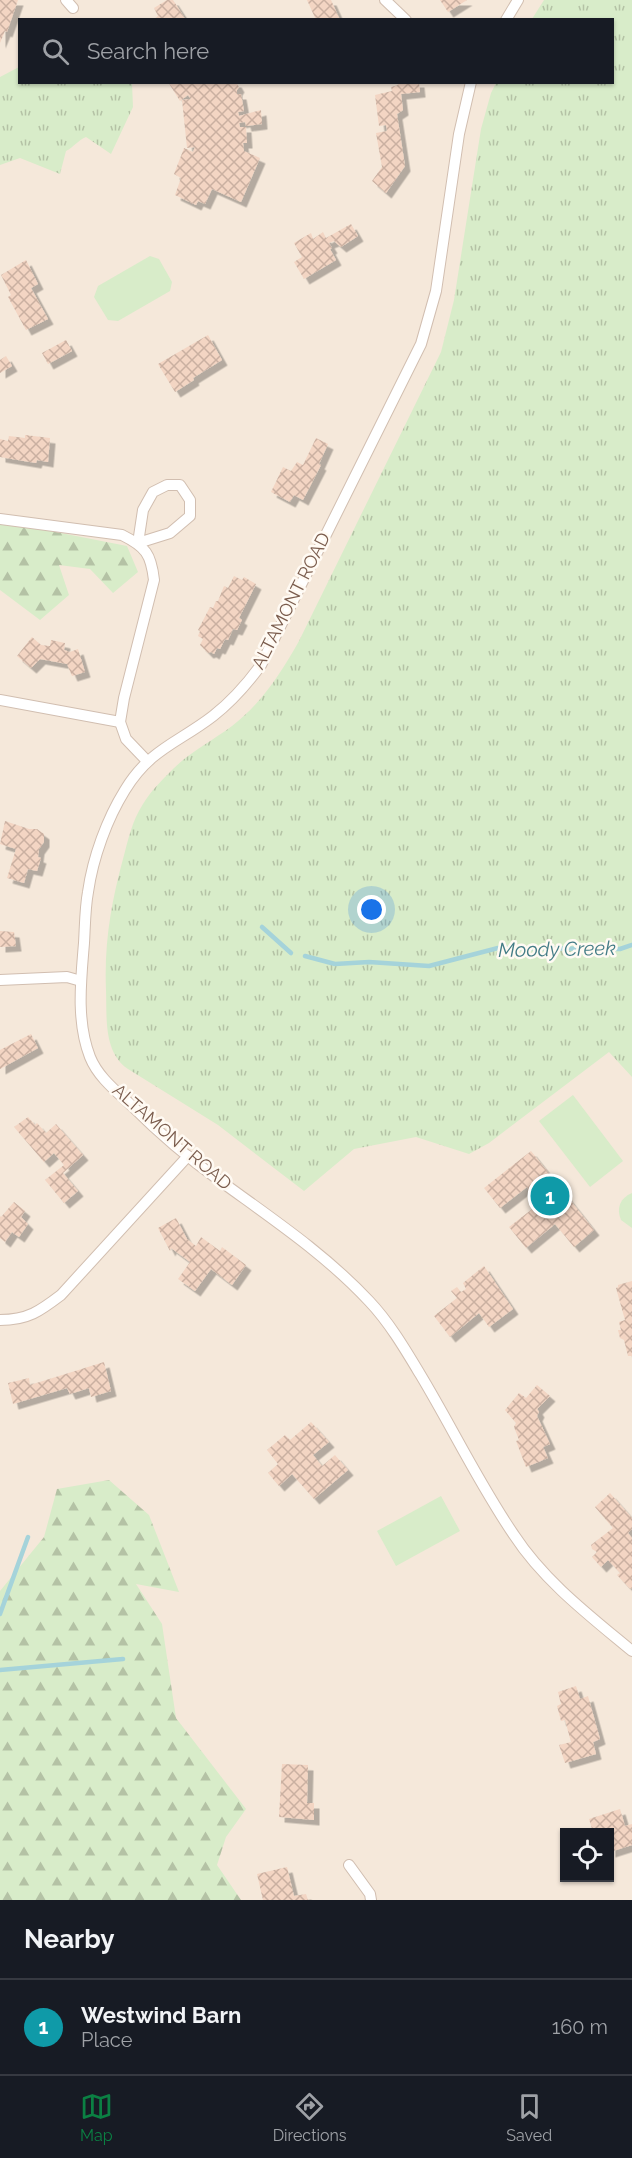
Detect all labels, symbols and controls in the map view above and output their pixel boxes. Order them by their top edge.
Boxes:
search box [18,18,614,84]
icon: search [39,35,72,68]
text: Search here [87,38,209,64]
street label: ALTAMONT ROAD [247,529,334,673]
your location [357,895,386,924]
water label: Moody Creek [498,936,616,962]
street label: ALTAMONT ROAD [109,1079,236,1194]
pin: 1 [530,1174,570,1218]
map controls [560,1828,614,1882]
button: locate [560,1828,614,1882]
text: Nearby [24,1924,114,1954]
text: Westwind Barn [81,2002,241,2028]
text: 1 [39,2015,48,2039]
text: 160 m [552,2015,608,2039]
text: Place [81,2028,132,2052]
tab: Map [80,2090,113,2145]
tab: Directions [273,2090,347,2145]
tab: Saved [506,2090,552,2145]

